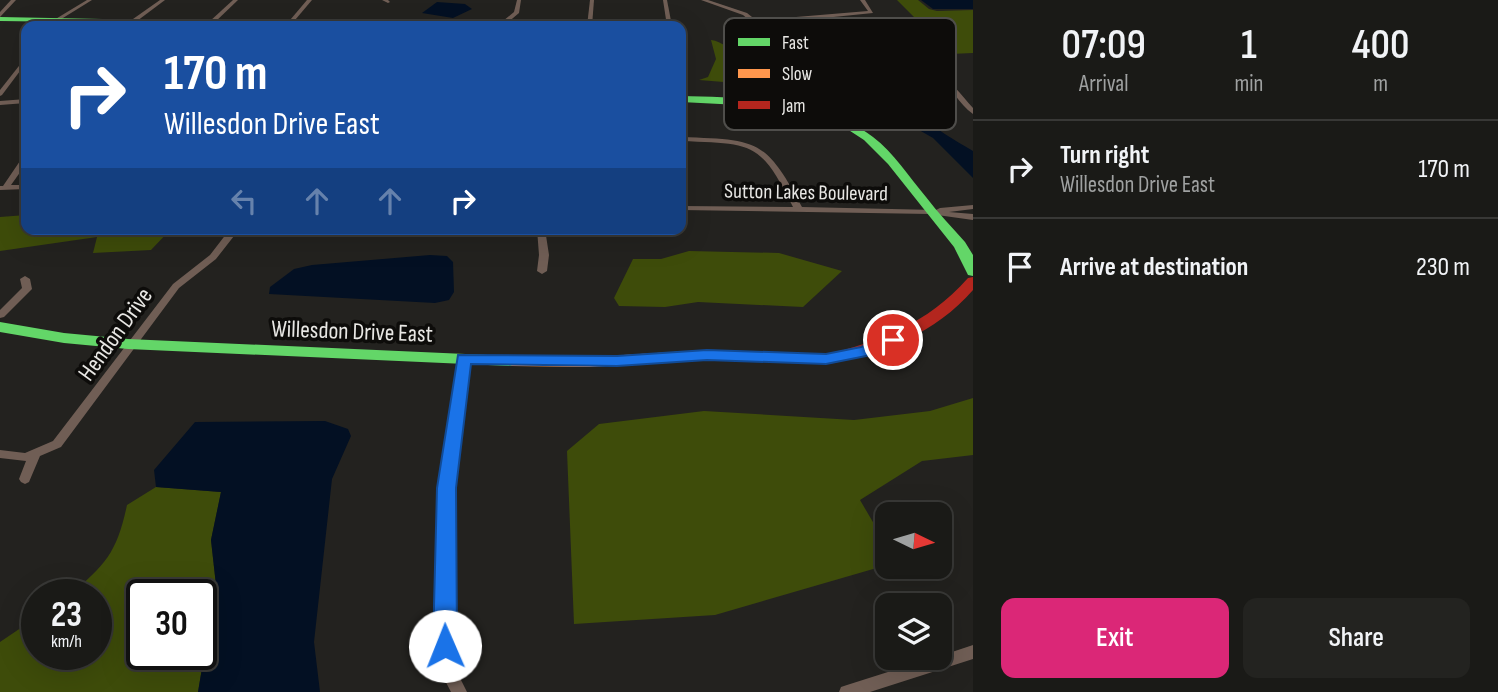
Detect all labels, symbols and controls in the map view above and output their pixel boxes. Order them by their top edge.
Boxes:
legend [724,18,956,130]
text: 07:09 [1062,20,1146,71]
text: 1 [1241,20,1257,71]
text: 400 [1352,20,1409,71]
text: Fast [782,32,809,55]
text: 170 m [164,45,268,104]
icon: right [49,49,140,140]
text: Slow [782,63,812,86]
text: Arrival [1079,70,1128,98]
text: min [1234,70,1263,98]
text: m [1373,70,1388,98]
text: Jam [781,95,805,118]
text: Willesdon Drive East [164,105,380,144]
text: Turn right [1060,140,1149,171]
icon: right [1001,150,1039,188]
text: 170 m [1418,154,1470,185]
text: Willesdon Drive East [1060,171,1215,199]
street label: Sutton Lakes Boulevard [724,179,888,206]
icon: left [225,182,263,220]
icon: ahead [298,182,336,220]
icon: ahead [371,182,409,220]
icon: right [444,182,482,220]
icon: arrive [1001,248,1039,286]
text: Arrive at destination [1060,252,1248,283]
text: 230 m [1416,252,1470,283]
street label: Hendon Drive [72,282,159,387]
pin [863,310,923,370]
street label: Willesdon Drive East [271,314,433,349]
icon: arrive [874,321,912,359]
north arrow [875,502,952,579]
map controls [875,502,952,670]
speed limit sign: 30 [126,579,217,670]
button: layers [875,593,952,670]
text: 23 [51,594,82,637]
button: Exit [1001,598,1229,678]
button: Share [1243,598,1470,678]
position arrow [408,609,482,683]
text: km/h [51,631,82,652]

